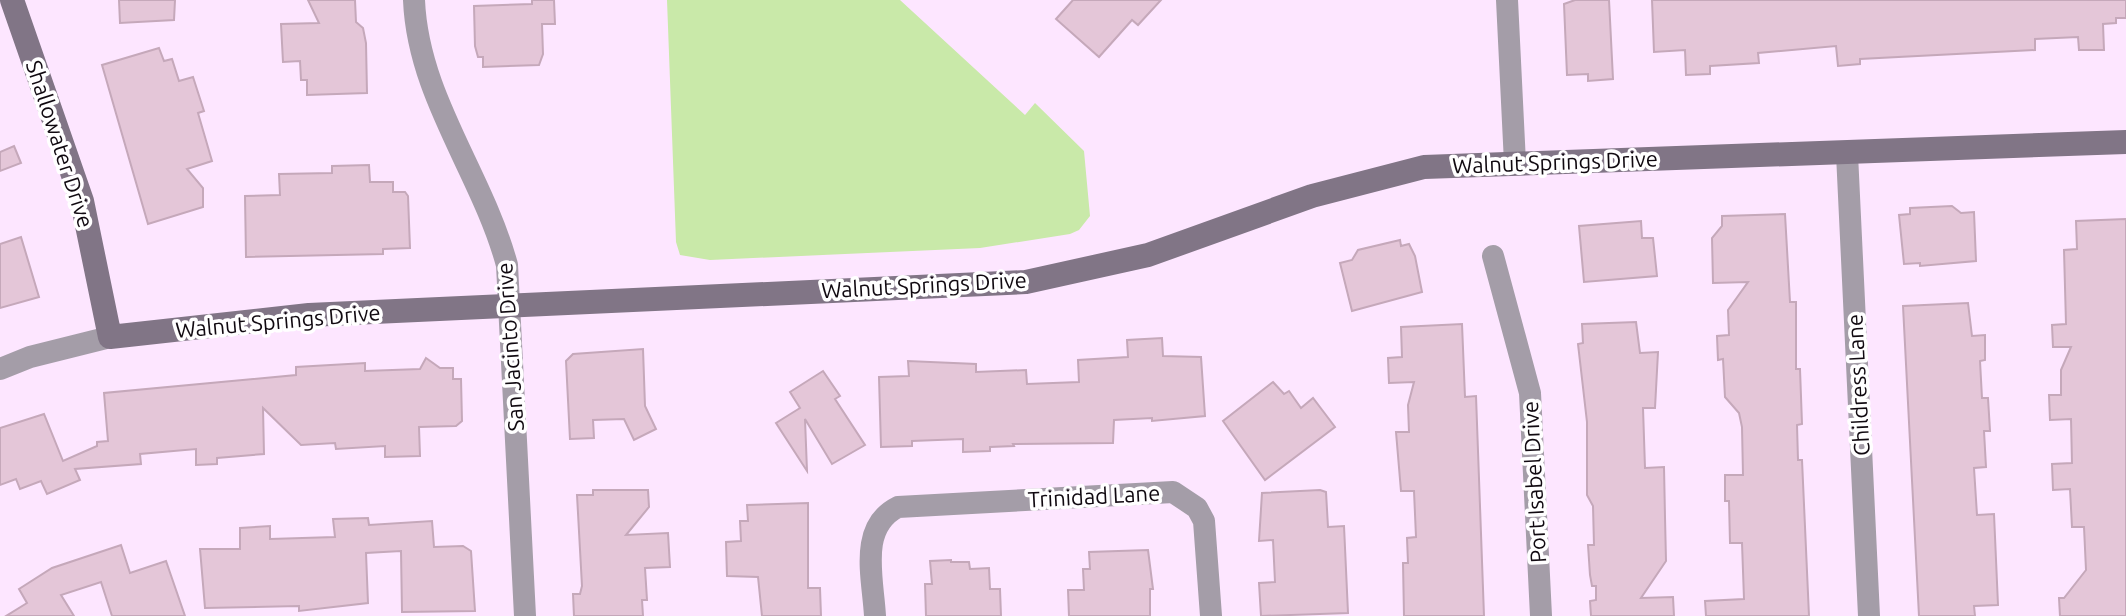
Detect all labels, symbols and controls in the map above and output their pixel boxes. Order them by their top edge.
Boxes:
street label: Shallowater Drive [22,57,99,231]
street label: Walnut Springs Drive [1452,145,1658,178]
street label: San Jacinto Drive [491,262,528,432]
street label: Walnut Springs Drive [821,267,1027,302]
street label: Walnut Springs Drive [174,299,381,342]
street label: Childress Lane [1841,314,1874,457]
street label: Port Isabel Drive [1517,400,1550,564]
street label: Trinidad Lane [1027,480,1161,511]

